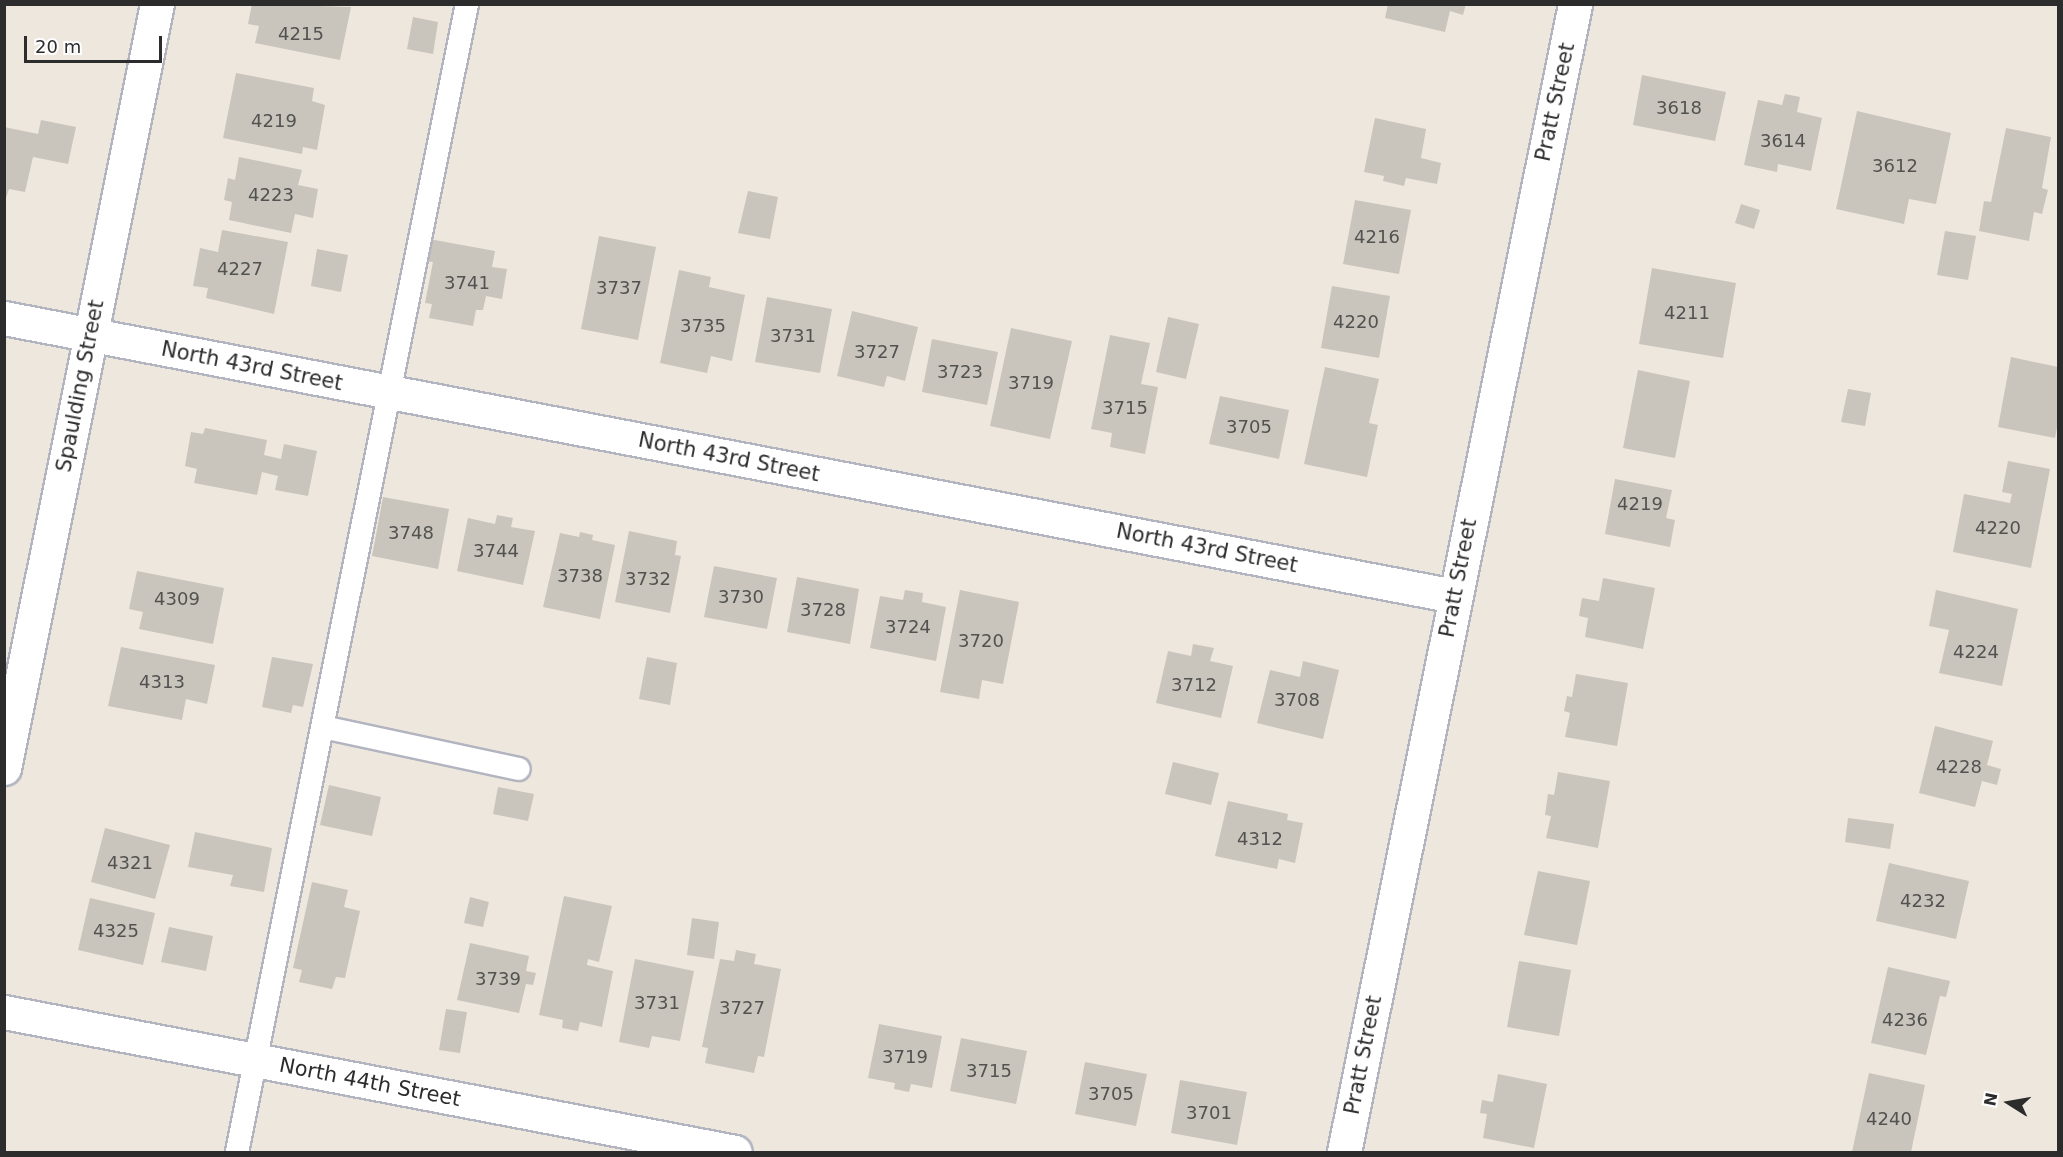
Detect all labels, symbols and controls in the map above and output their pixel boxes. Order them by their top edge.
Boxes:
house number: 4215 [278,23,324,45]
scale bar [27,24,165,62]
text: 20 m [35,36,81,57]
street label: Pratt Street [1530,40,1580,164]
house number: 3618 [1656,97,1702,119]
house number: 4219 [251,110,297,132]
house number: 3614 [1760,130,1806,152]
house number: 3612 [1872,155,1918,177]
house number: 4223 [248,184,294,206]
house number: 4216 [1354,226,1400,248]
house number: 4227 [217,258,263,280]
house number: 3741 [444,272,490,294]
house number: 3737 [596,277,642,299]
street label: Spaulding Street [51,298,109,474]
house number: 4211 [1664,302,1710,324]
house number: 4220 [1333,311,1379,333]
house number: 3735 [680,315,726,337]
house number: 3731 [770,325,816,347]
street label: North 43rd Street [159,336,345,396]
house number: 3727 [854,341,900,363]
house number: 3723 [937,361,983,383]
house number: 3719 [1008,372,1054,394]
house number: 3715 [1102,397,1148,419]
house number: 3705 [1226,416,1272,438]
street label: North 43rd Street [636,427,822,487]
house number: 4219 [1617,493,1663,515]
street label: Pratt Street [1434,516,1482,640]
house number: 4220 [1975,517,2021,539]
street label: North 43rd Street [1114,518,1300,578]
house number: 3748 [388,522,434,544]
house number: 3744 [473,540,519,562]
house number: 3738 [557,565,603,587]
house number: 3732 [625,568,671,590]
house number: 3730 [718,586,764,608]
house number: 4309 [154,588,200,610]
house number: 3728 [800,599,846,621]
house number: 3724 [885,616,931,638]
house number: 3720 [958,630,1004,652]
house number: 4224 [1953,641,1999,663]
house number: 4313 [139,671,185,693]
house number: 3712 [1171,674,1217,696]
house number: 3708 [1274,689,1320,711]
house number: 4228 [1936,756,1982,778]
house number: 4312 [1237,828,1283,850]
house number: 4321 [107,852,153,874]
house number: 4232 [1900,890,1946,912]
house number: 4325 [93,920,139,942]
house number: 3739 [475,968,521,990]
house number: 3731 [634,992,680,1014]
street label: Pratt Street [1339,993,1387,1117]
house number: 3727 [719,997,765,1019]
house number: 4236 [1882,1009,1928,1031]
house number: 3719 [882,1046,928,1068]
street label: North 44th Street [277,1052,463,1112]
house number: 3715 [966,1060,1012,1082]
north arrow [1979,1073,2039,1133]
house number: 3705 [1088,1083,1134,1105]
text: N [1980,1091,2001,1108]
house number: 3701 [1186,1102,1232,1124]
house number: 4240 [1866,1108,1912,1130]

